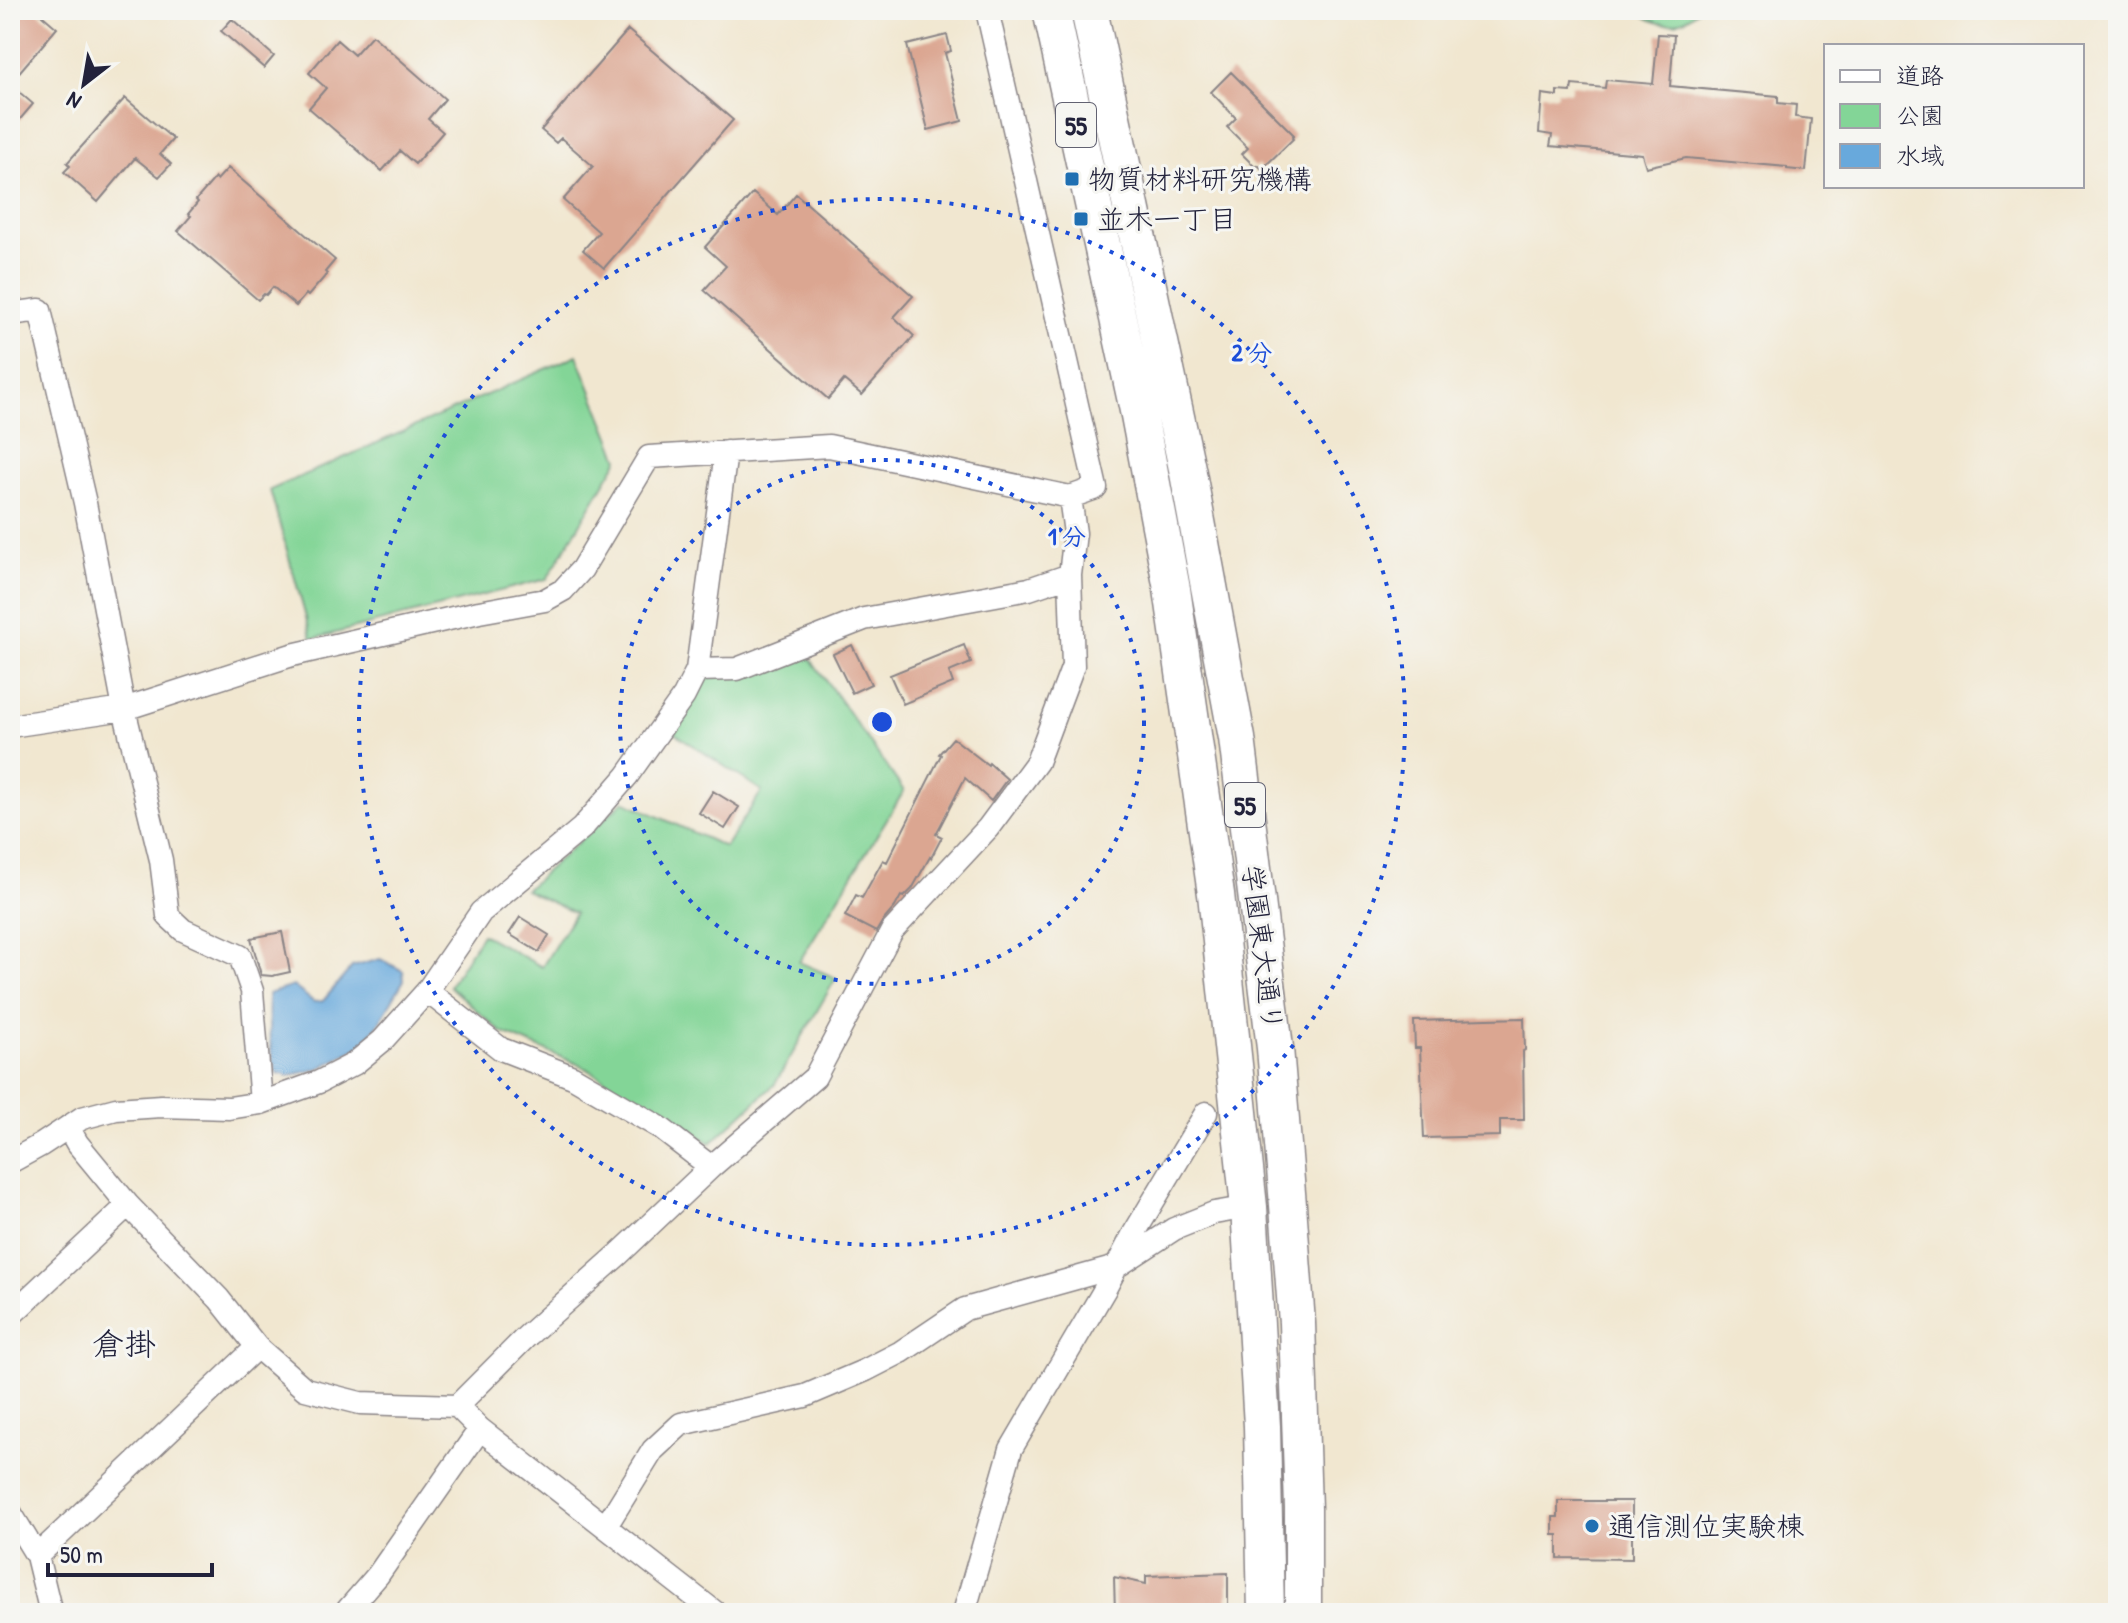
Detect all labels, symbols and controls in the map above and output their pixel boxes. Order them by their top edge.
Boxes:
north arrow [44,44,124,124]
legend [1824,44,2084,188]
text: 道路 [1896,59,1944,91]
text: N [61,85,86,117]
text: 公園 [1896,99,1944,131]
road number: 55 [1056,103,1096,147]
text: 水域 [1896,139,1944,171]
place label: 物質材料研究機構 [1088,160,1312,198]
marker: 物質材料研究機構 [1063,170,1081,188]
place label: 並木一丁目 [1097,200,1237,238]
marker: 並木一丁目 [1072,210,1090,228]
text: 2 分 [1232,336,1272,368]
text: 1 分 [1048,520,1086,552]
centre of rings [868,708,896,736]
road number: 55 [1225,783,1265,827]
street label: 学園東大通り [1234,862,1292,1034]
district label: 倉掛 [92,1322,156,1365]
place label: 通信測位実験棟 [1608,1507,1804,1545]
marker: 通信測位実験棟 [1583,1517,1601,1535]
scale bar [48,1527,212,1577]
text: 50 m [60,1538,103,1570]

